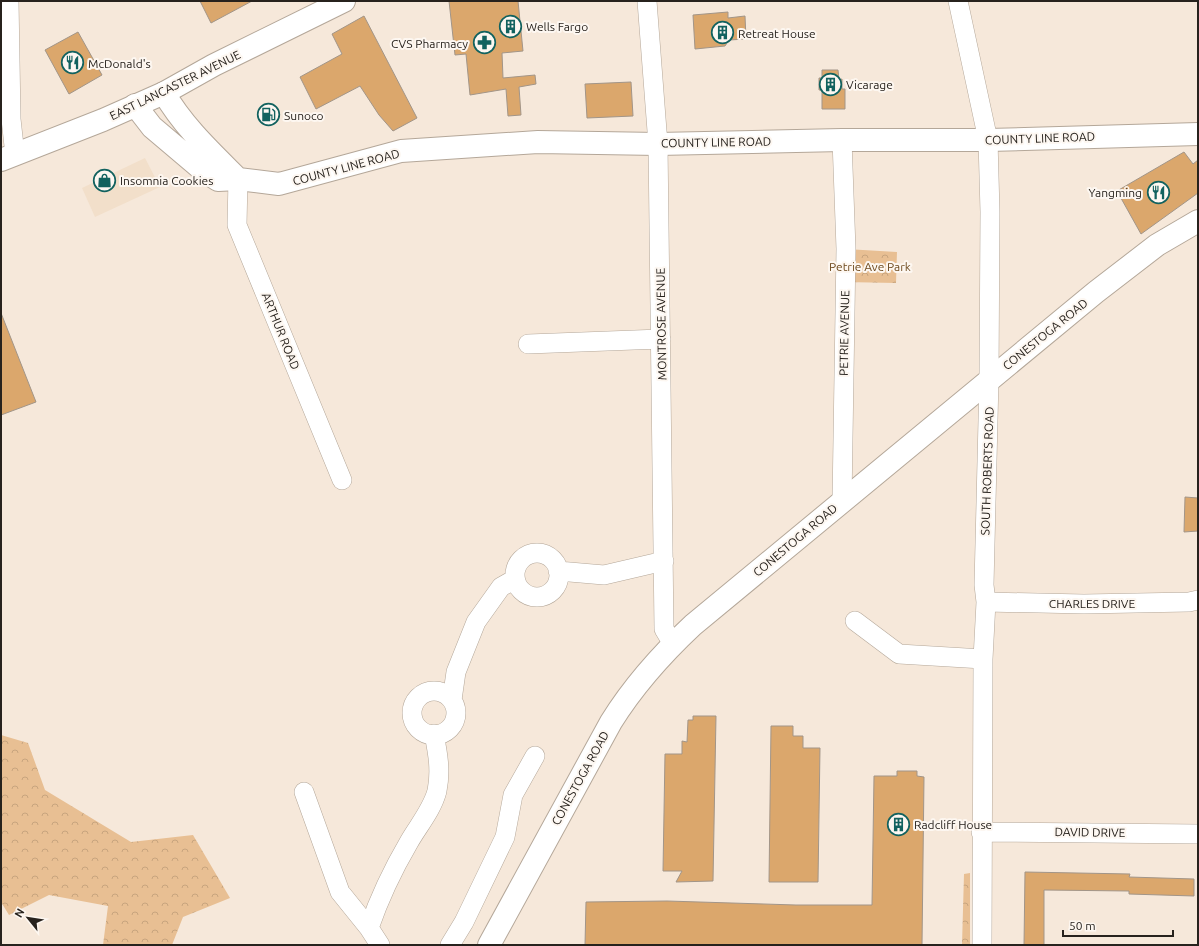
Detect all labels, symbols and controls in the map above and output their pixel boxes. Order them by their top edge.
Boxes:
building icon: Wells Fargo [497,13,523,39]
place label: Wells Fargo [526,20,588,33]
building icon: Retreat House [709,20,735,46]
place label: Retreat House [738,27,816,40]
pharmacy icon: CVS Pharmacy [471,30,497,56]
place label: CVS Pharmacy [391,37,468,50]
street label: EAST LANCASTER AVENUE [107,47,243,122]
restaurant icon: McDonald's [60,50,86,76]
place label: McDonald's [88,57,151,70]
building icon: Vicarage [817,71,843,97]
place label: Vicarage [846,78,893,91]
fuel station icon: Sunoco [256,102,282,128]
place label: Sunoco [284,109,324,122]
street label: COUNTY LINE ROAD [985,130,1095,146]
street label: COUNTY LINE ROAD [661,135,771,149]
street label: COUNTY LINE ROAD [291,146,401,188]
shop icon: Insomnia Cookies [91,167,117,193]
place label: Insomnia Cookies [120,174,213,187]
restaurant icon: Yangming [1145,179,1171,205]
place label: Yangming [1089,186,1142,199]
park label: Petrie Ave Park [829,260,911,273]
street label: MONTROSE AVENUE [654,267,668,380]
street label: PETRIE AVENUE [837,290,851,376]
street label: ARTHUR ROAD [260,291,302,371]
street label: CONESTOGA ROAD [1000,296,1090,372]
street label: SOUTH ROBERTS ROAD [978,406,996,536]
street label: CONESTOGA ROAD [750,501,840,579]
street label: CHARLES DRIVE [1049,597,1135,610]
street label: CONESTOGA ROAD [549,729,611,827]
building icon: Radcliff House [886,811,912,837]
place label: Radcliff House [914,818,992,831]
street label: DAVID DRIVE [1054,825,1126,839]
north arrow [8,898,48,938]
text: N [12,906,27,920]
scale bar [1063,912,1173,938]
text: 50 m [1069,919,1096,932]

